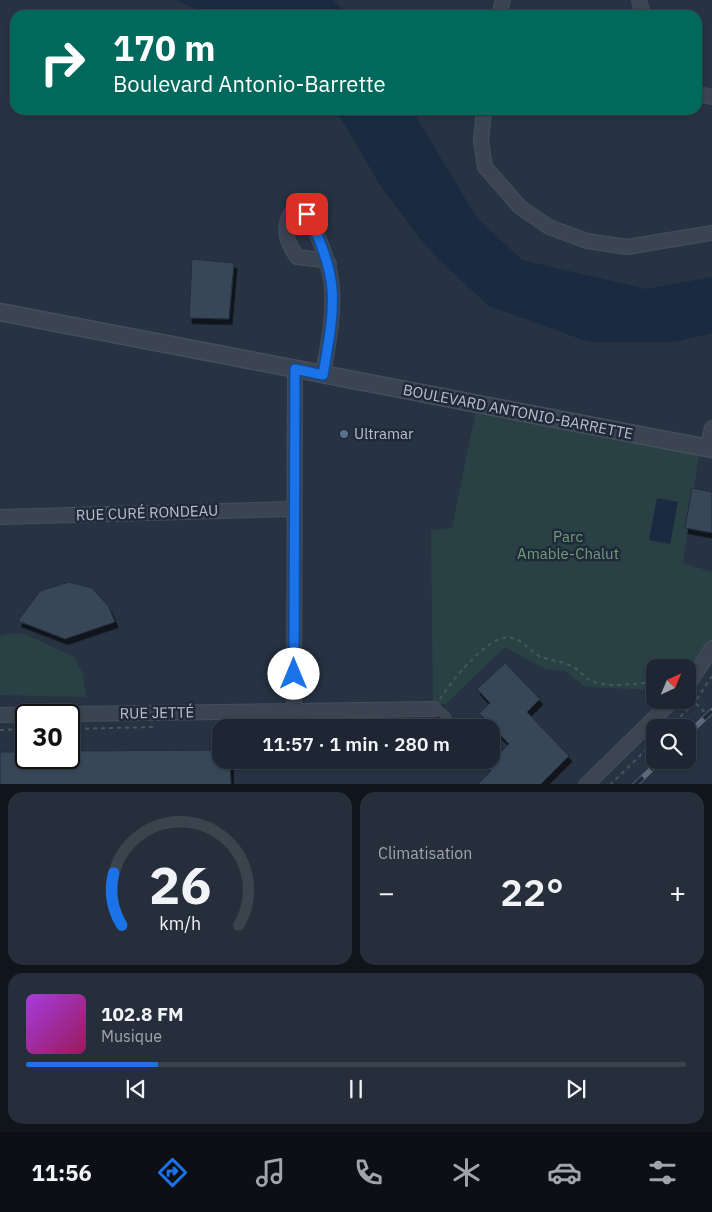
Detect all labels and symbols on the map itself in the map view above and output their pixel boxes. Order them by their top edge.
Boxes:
pin [286,193,328,235]
street label: BOULEVARD ANTONIO-BARRETTE [401,380,635,443]
place label: Ultramar [354,424,414,443]
marker: Ultramar [338,428,350,440]
street label: RUE CURÉ RONDEAU [76,501,218,524]
park label: Parc Amable-Chalut [517,527,619,563]
position arrow [267,647,319,699]
north arrow [646,659,696,709]
street label: RUE JETTÉ [120,702,194,723]
speed limit sign: 30 [15,704,80,769]

